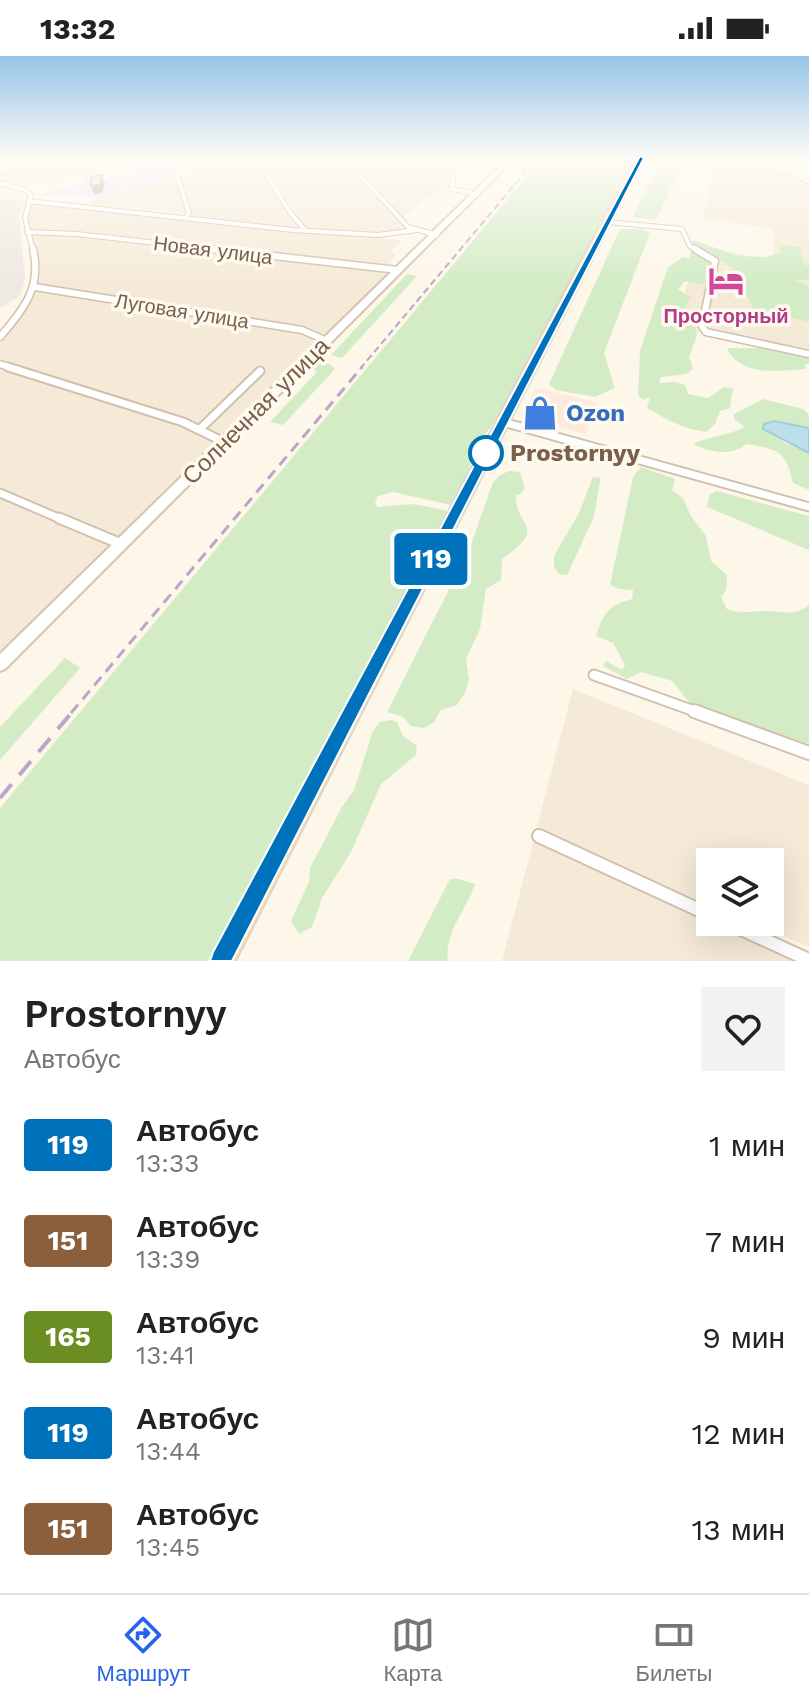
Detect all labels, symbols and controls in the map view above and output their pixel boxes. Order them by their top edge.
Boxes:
text: 13:32 [40,11,115,46]
street label: Новая улица [152,231,275,269]
hotel icon: Просторный [707,262,745,300]
street label: Луговая улица [113,289,252,334]
place label: Просторный [663,304,789,328]
street label: Солнечная улица [177,331,336,490]
shop icon: Ozon [521,394,559,432]
place label: Ozon [566,399,625,427]
marker: Prostornyy [469,436,503,470]
place label: Prostornyy [510,439,640,467]
line badge: 119 [385,533,477,585]
text: 119 [410,542,452,575]
map controls [696,848,784,936]
button: layers [696,848,784,936]
button: heart [701,987,785,1071]
text: Prostornyy [24,992,227,1036]
text: Автобус [24,1044,121,1074]
text: Автобус [136,1113,259,1148]
text: 119 [47,1128,89,1161]
text: 1 мин [709,1128,785,1163]
text: 13:33 [136,1148,199,1178]
text: Автобус [136,1209,259,1244]
text: 151 [48,1224,88,1257]
text: 7 мин [705,1224,785,1259]
text: 13:39 [136,1244,200,1274]
text: Автобус [136,1305,259,1340]
text: 165 [45,1320,91,1353]
text: 9 мин [702,1320,785,1355]
text: 13:41 [136,1340,195,1370]
text: Автобус [136,1401,259,1436]
text: 119 [47,1416,89,1449]
text: 12 мин [692,1416,785,1451]
text: 13:44 [136,1436,201,1466]
text: Автобус [136,1497,259,1532]
text: 151 [48,1512,88,1545]
text: 13 мин [692,1512,785,1547]
text: 13:45 [136,1532,200,1562]
tab: Маршрут [97,1613,190,1687]
tab: Карта [383,1613,442,1687]
tab: Билеты [635,1613,712,1687]

